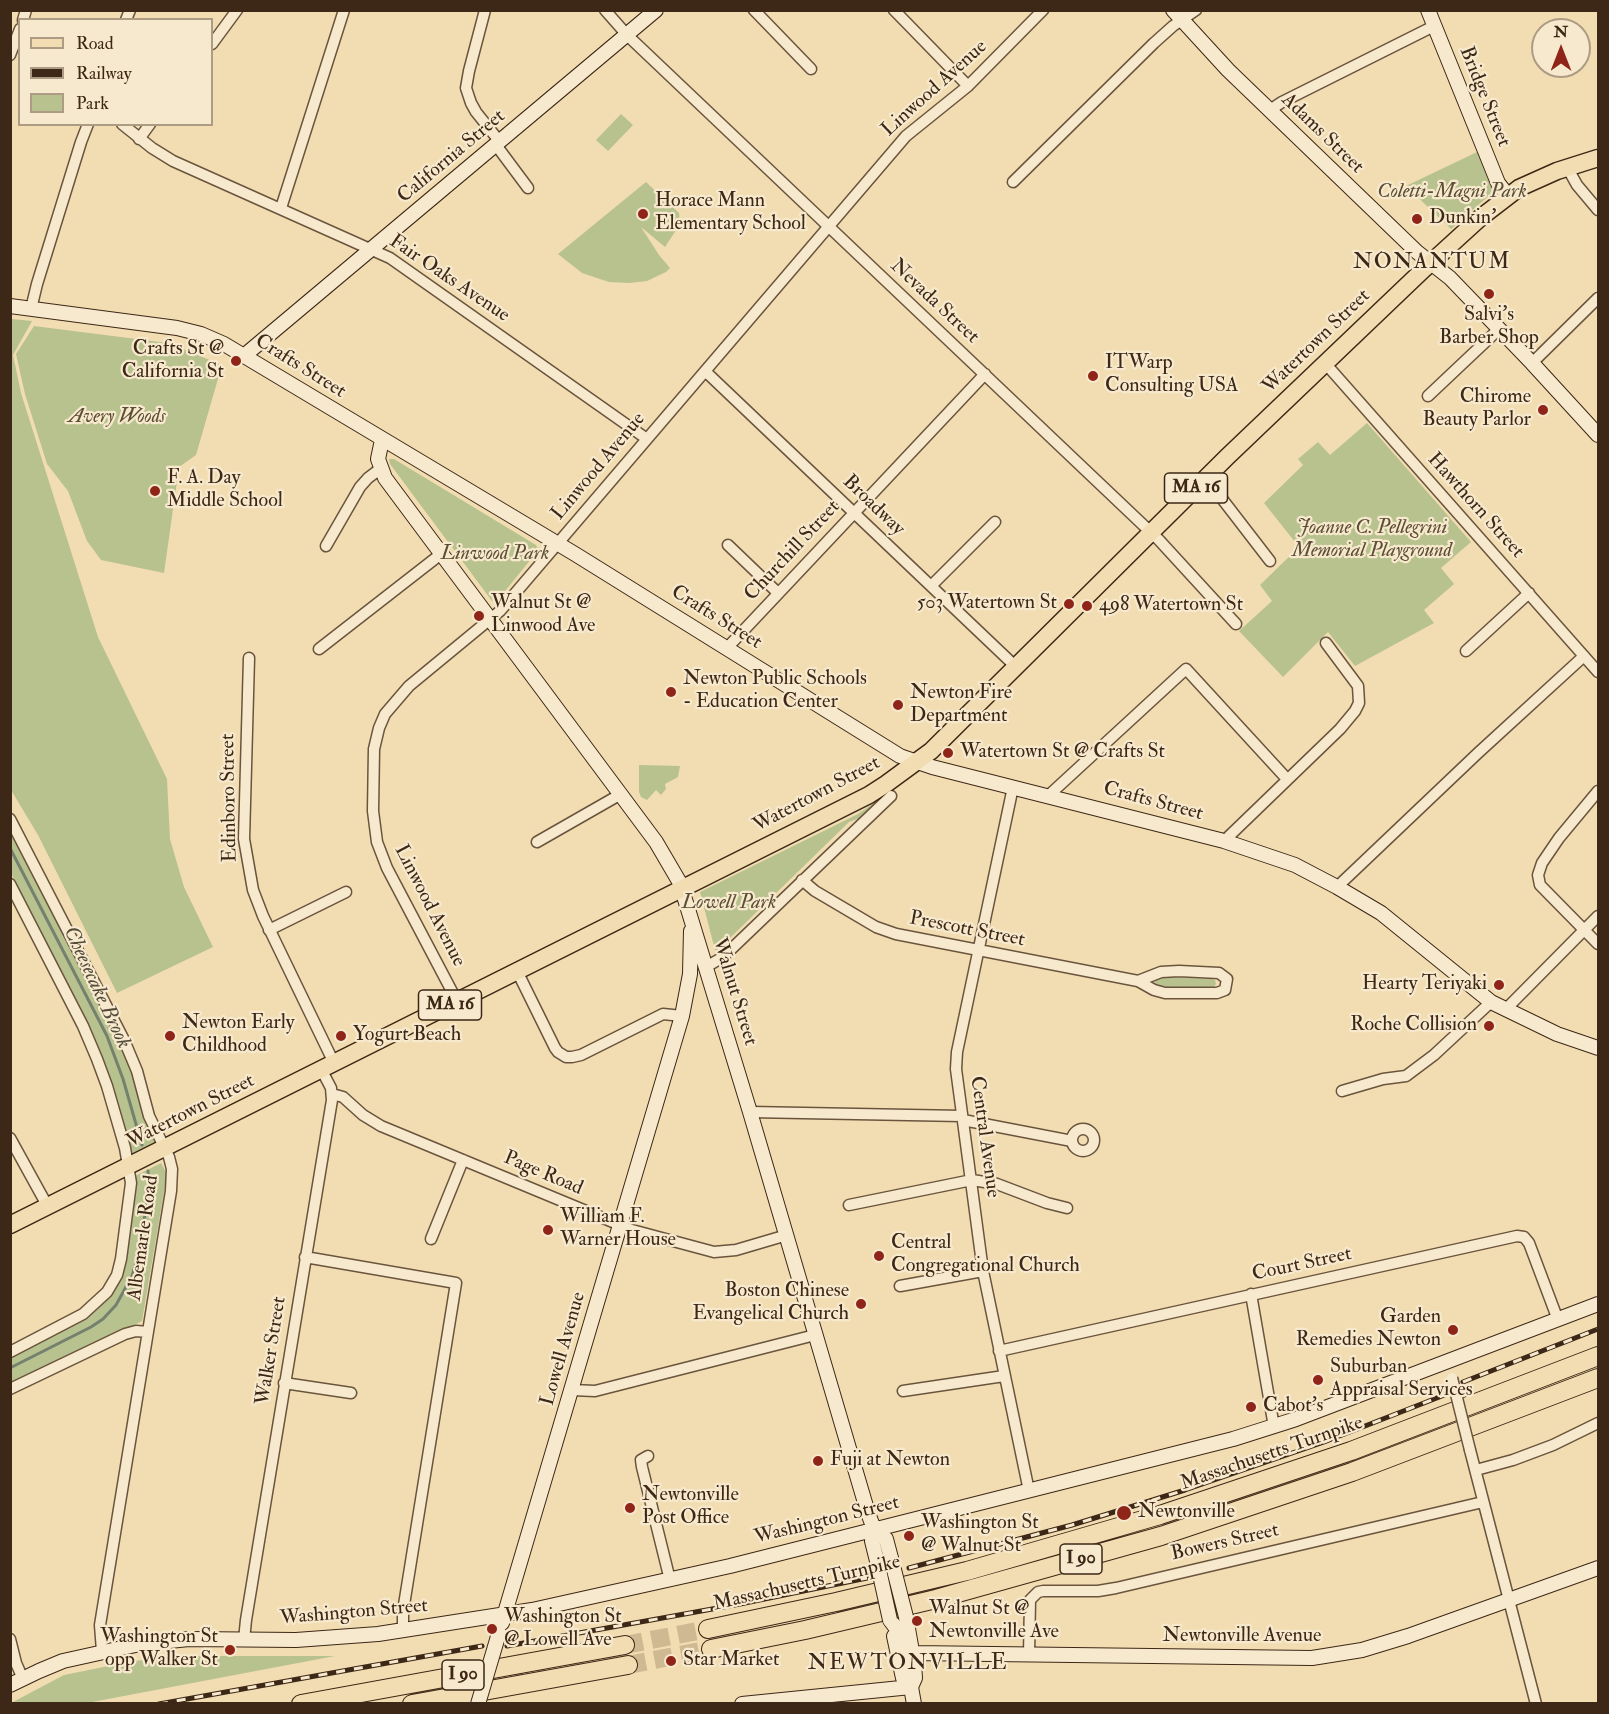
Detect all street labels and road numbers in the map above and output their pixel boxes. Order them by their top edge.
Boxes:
street label: Linwood Avenue [877,35,993,143]
street label: Bridge Street [1453,43,1515,151]
street label: Adams Street [1276,89,1368,179]
street label: California Street [393,105,511,209]
street label: Fair Oaks Avenue [384,230,514,328]
street label: Nevada Street [884,255,984,349]
street label: Watertown Street [1258,285,1376,399]
street label: Crafts Street [250,330,350,404]
street label: Linwood Avenue [547,408,651,526]
street label: Hawthorn Street [1421,448,1529,564]
street label: Broadway [837,471,909,541]
road number: MA 16 [1164,473,1228,503]
street label: Churchill Street [740,496,846,606]
street label: Crafts Street [666,581,766,655]
street label: Edinboro Street [217,733,243,863]
street label: Watertown Street [750,752,884,838]
street label: Crafts Street [1100,777,1206,827]
street label: Linwood Avenue [388,841,470,971]
street label: Prescott Street [907,907,1027,953]
street label: Walnut Street [706,935,762,1049]
road number: MA 16 [418,990,482,1020]
street label: Watertown Street [123,1070,259,1154]
street label: Central Avenue [964,1075,1004,1199]
street label: Page Road [500,1147,586,1201]
street label: Albemarle Road [123,1174,165,1302]
street label: Court Street [1250,1243,1354,1287]
street label: Lowell Avenue [536,1289,592,1409]
street label: Walker Street [252,1295,292,1407]
street label: Massachusetts Turnpike [1178,1412,1366,1496]
street label: Washington Street [752,1491,902,1551]
street label: Bowers Street [1169,1519,1281,1567]
road number: I 90 [1060,1544,1102,1574]
street label: Massachusetts Turnpike [711,1551,903,1617]
street label: Washington Street [279,1595,429,1631]
street label: Newtonville Avenue [1163,1625,1321,1649]
road number: I 90 [442,1660,484,1690]

